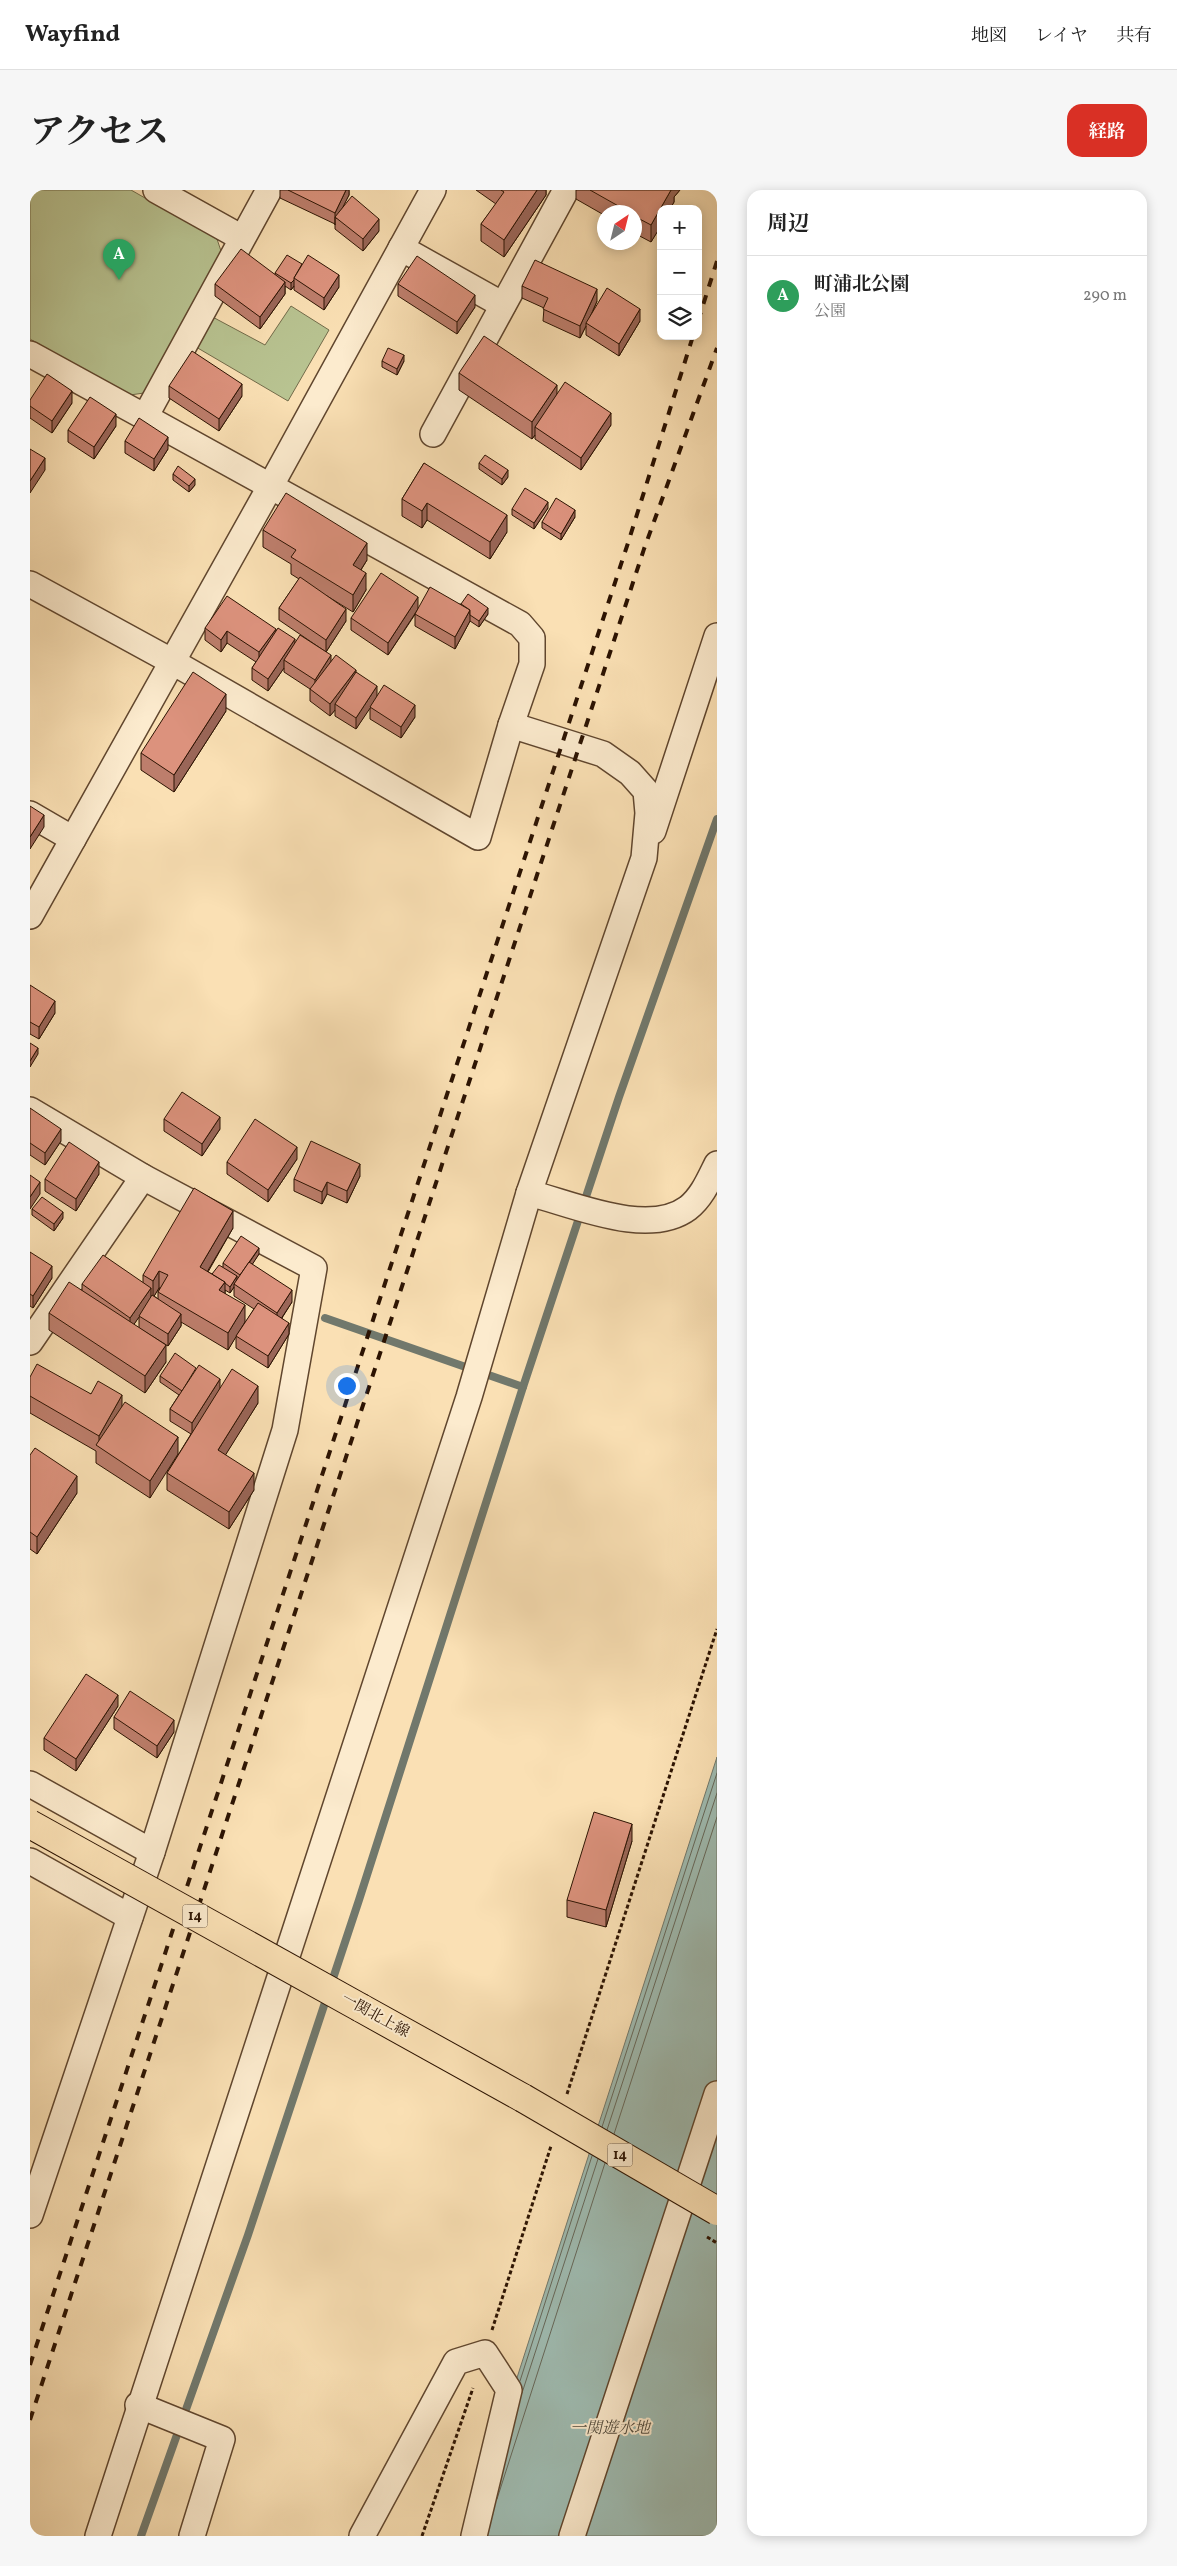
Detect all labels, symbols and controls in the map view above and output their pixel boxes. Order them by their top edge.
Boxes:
text: Wayfind [25,18,120,52]
text: 地図 [971,24,1007,49]
text: レイヤ [1035,24,1088,49]
text: 共有 [1116,24,1152,49]
button: 経路 [1067,104,1147,157]
text: アクセス [30,110,169,158]
north arrow [597,205,642,250]
map controls [657,205,702,340]
button: + [657,205,702,250]
text: 周辺 [767,210,809,239]
pin: A [103,239,135,280]
button: − [657,250,702,295]
text: 町浦北公園 [814,272,909,298]
text: A [777,285,789,307]
text: 290 m [1083,285,1127,307]
button: layers [657,295,702,340]
text: 公園 [814,301,846,323]
your location [334,1373,360,1399]
road number: 14 [182,1904,208,1928]
street label: 一関北上線 [337,1989,413,2043]
road number: 14 [608,2144,632,2166]
water label: 一関遊水地 [570,2418,652,2440]

